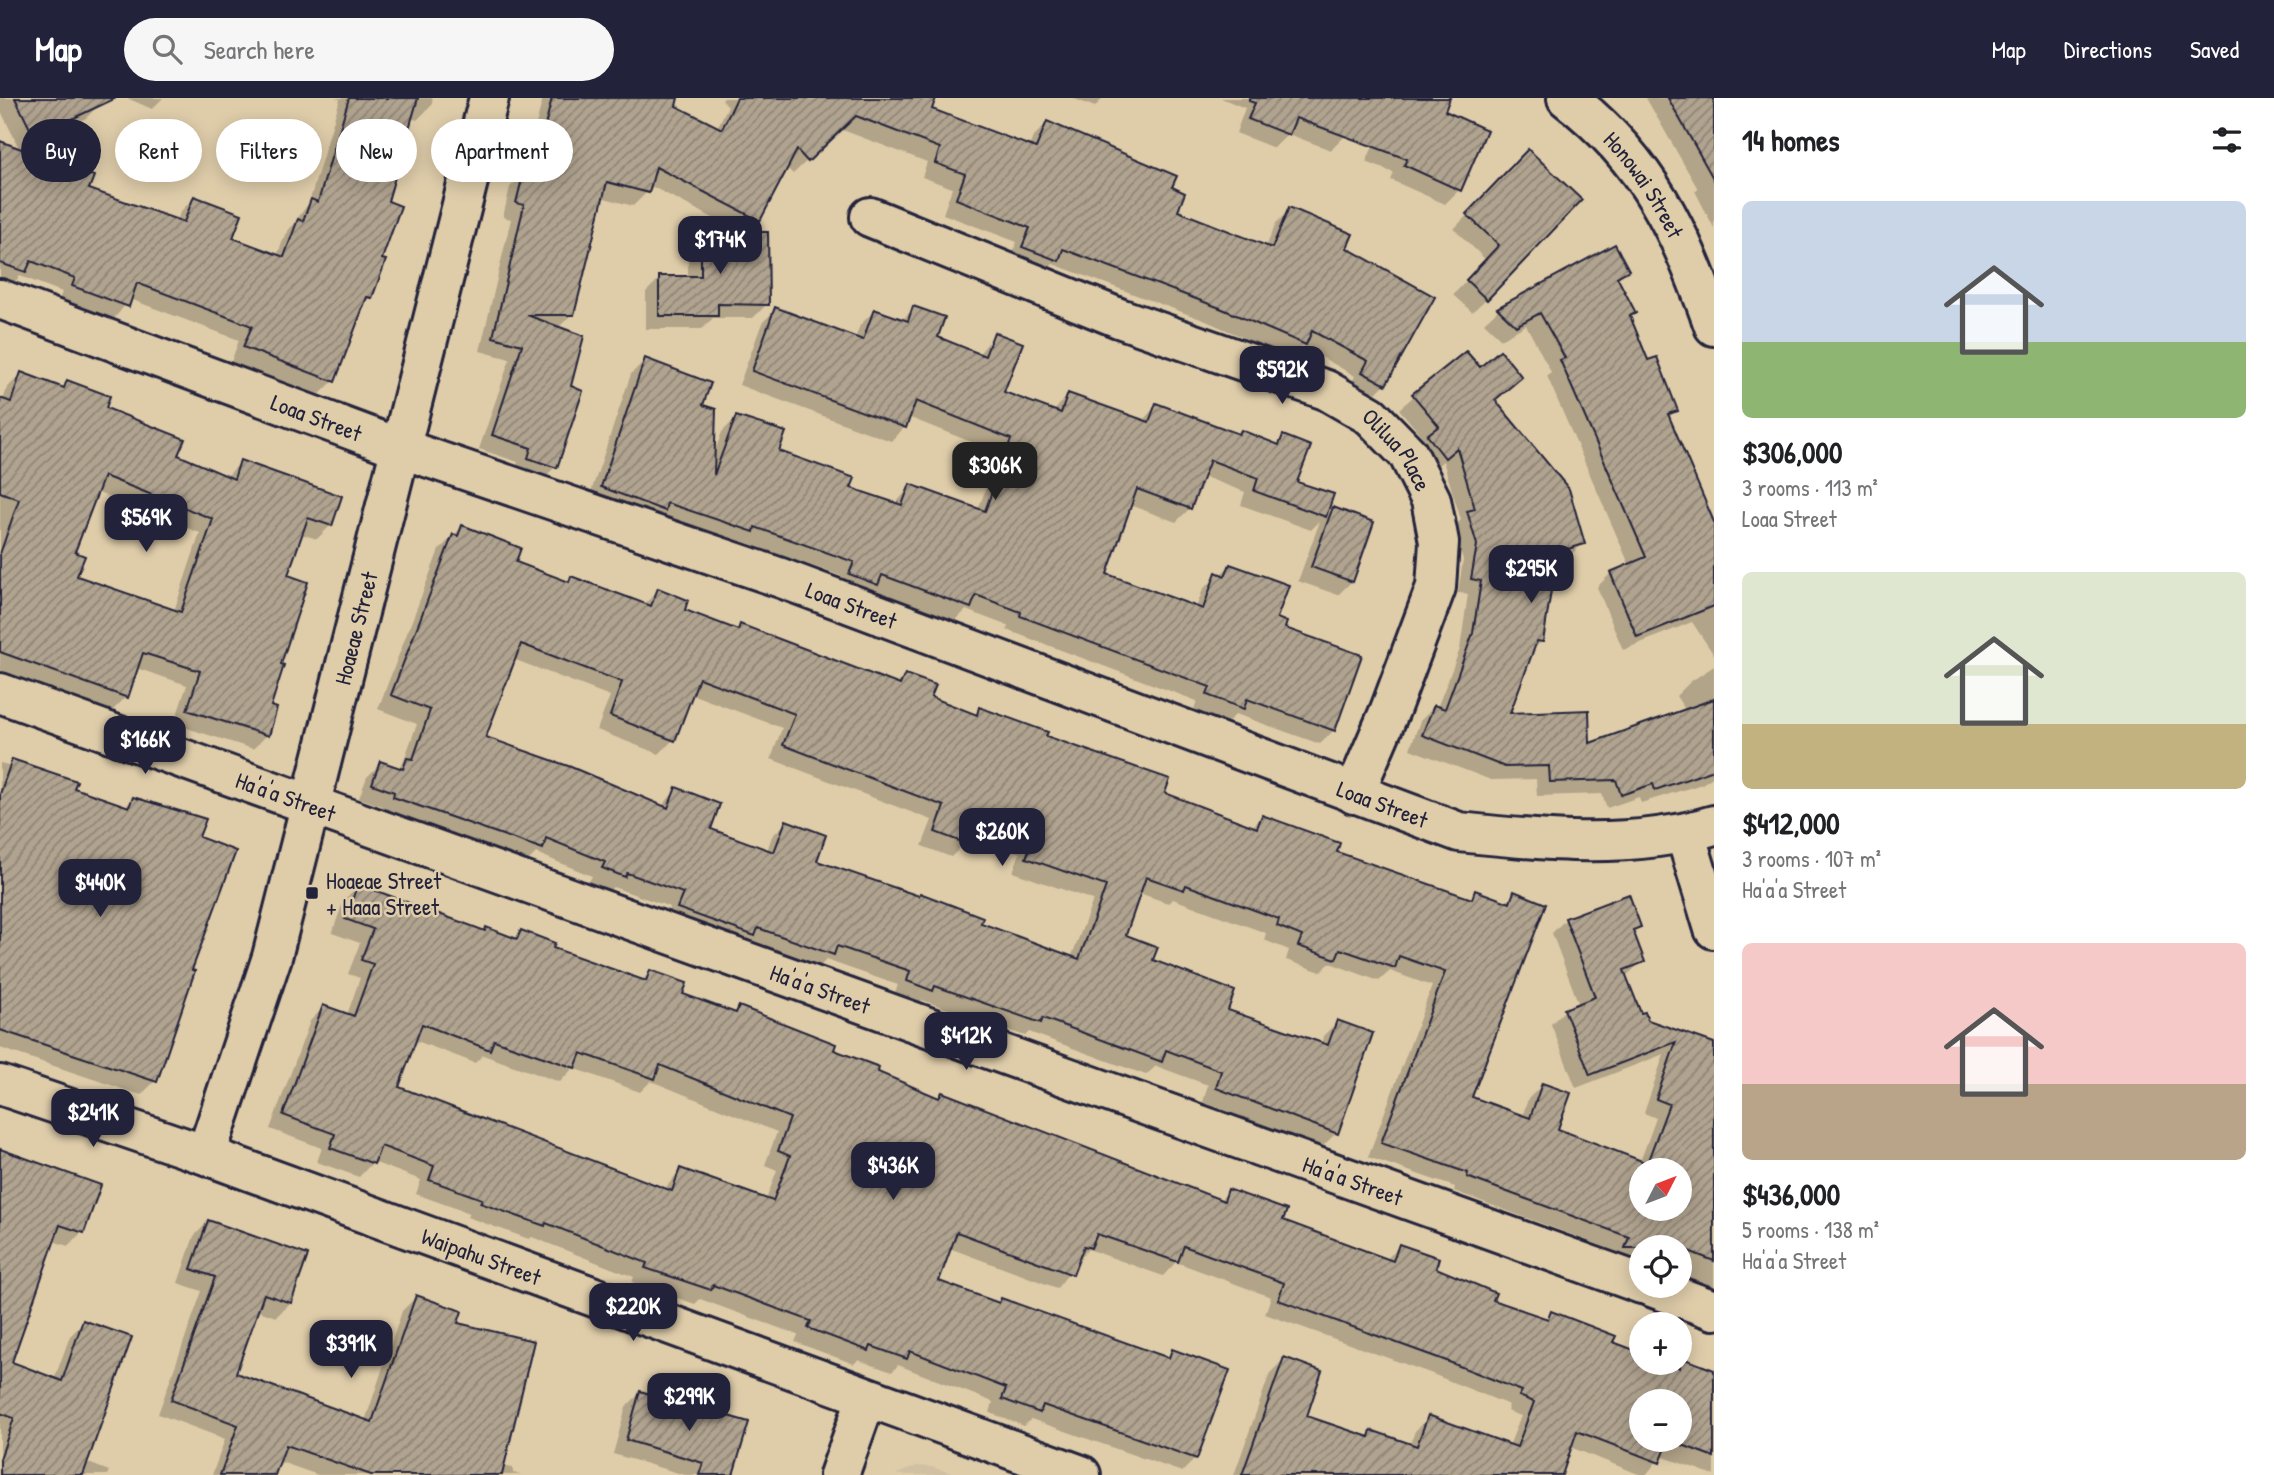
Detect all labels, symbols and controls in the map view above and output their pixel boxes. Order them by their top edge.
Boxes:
search box [124,18,614,81]
text: Map [35,27,82,71]
icon: search [148,30,186,68]
text: Search here [204,32,315,67]
text: Map [1992,33,2026,65]
text: Directions [2064,33,2152,65]
text: Saved [2190,33,2239,65]
chip: Buy [21,119,101,182]
chip: Rent [115,119,202,182]
chip: Filters [216,119,322,182]
chip: New [336,119,417,182]
chip: Apartment [431,119,573,182]
text: 14 homes [1742,120,1840,160]
icon: filters [2208,121,2246,159]
street label: Honowai Street [1597,124,1692,244]
pin: $174K [671,216,769,276]
text: $174K [694,223,746,254]
icon: home [1931,247,2057,373]
pin: $592K [1233,346,1331,406]
text: $592K [1256,353,1308,384]
street label: Loaa Street [267,386,368,448]
street label: Olilua Place [1356,401,1439,496]
text: $306,000 [1742,432,1842,472]
pin: $306K [946,442,1044,502]
text: $306K [968,449,1022,480]
text: 3 rooms · 113 m² [1742,472,1878,503]
pin: $569K [97,494,195,554]
text: $569K [120,501,172,532]
text: Loaa Street [1742,503,1837,534]
pin: $295K [1482,546,1580,605]
text: $295K [1505,552,1557,583]
street label: Hoaeae Street [326,567,385,688]
street label: Loaa Street [802,573,903,636]
icon: home [1931,618,2057,744]
pin: $166K [96,716,194,776]
text: $166K [120,723,170,754]
street label: Ha'a'a Street [232,764,341,829]
street label: Loaa Street [1333,772,1434,835]
text: $412,000 [1742,803,1840,843]
pin: $260K [953,808,1051,868]
text: $260K [975,815,1029,846]
text: 3 rooms · 107 m² [1742,843,1881,874]
pin: $440K [51,860,149,919]
place label: Hoaeae Street + Haaa Street [326,865,442,922]
text: $440K [74,866,126,897]
text: Ha'a'a Street [1742,874,1846,905]
marker: Hoaeae Street + Haaa Street [304,885,320,901]
street label: Ha'a'a Street [766,956,876,1021]
icon: home [1931,989,2057,1115]
pin: $412K [917,1012,1015,1072]
text: $412K [940,1019,992,1050]
pin: $241K [44,1090,142,1149]
text: $241K [67,1096,119,1127]
pin: $436K [844,1142,942,1202]
street label: Ha'a'a Street [1299,1148,1408,1213]
text: $436K [867,1149,919,1180]
north arrow [1629,1158,1692,1222]
map controls [1629,1158,1692,1452]
text: $436,000 [1742,1174,1840,1214]
text: 5 rooms · 138 m² [1742,1214,1879,1245]
street label: Waipahu Street [418,1220,547,1292]
button: locate [1629,1235,1692,1298]
text: Ha'a'a Street [1742,1245,1846,1276]
pin: $220K [584,1284,682,1343]
text: $220K [605,1290,661,1321]
button: + [1629,1312,1692,1375]
pin: $391K [302,1320,400,1380]
text: $391K [326,1327,376,1358]
pin: $299K [640,1374,738,1433]
text: $299K [663,1380,715,1411]
button: − [1629,1389,1692,1452]

